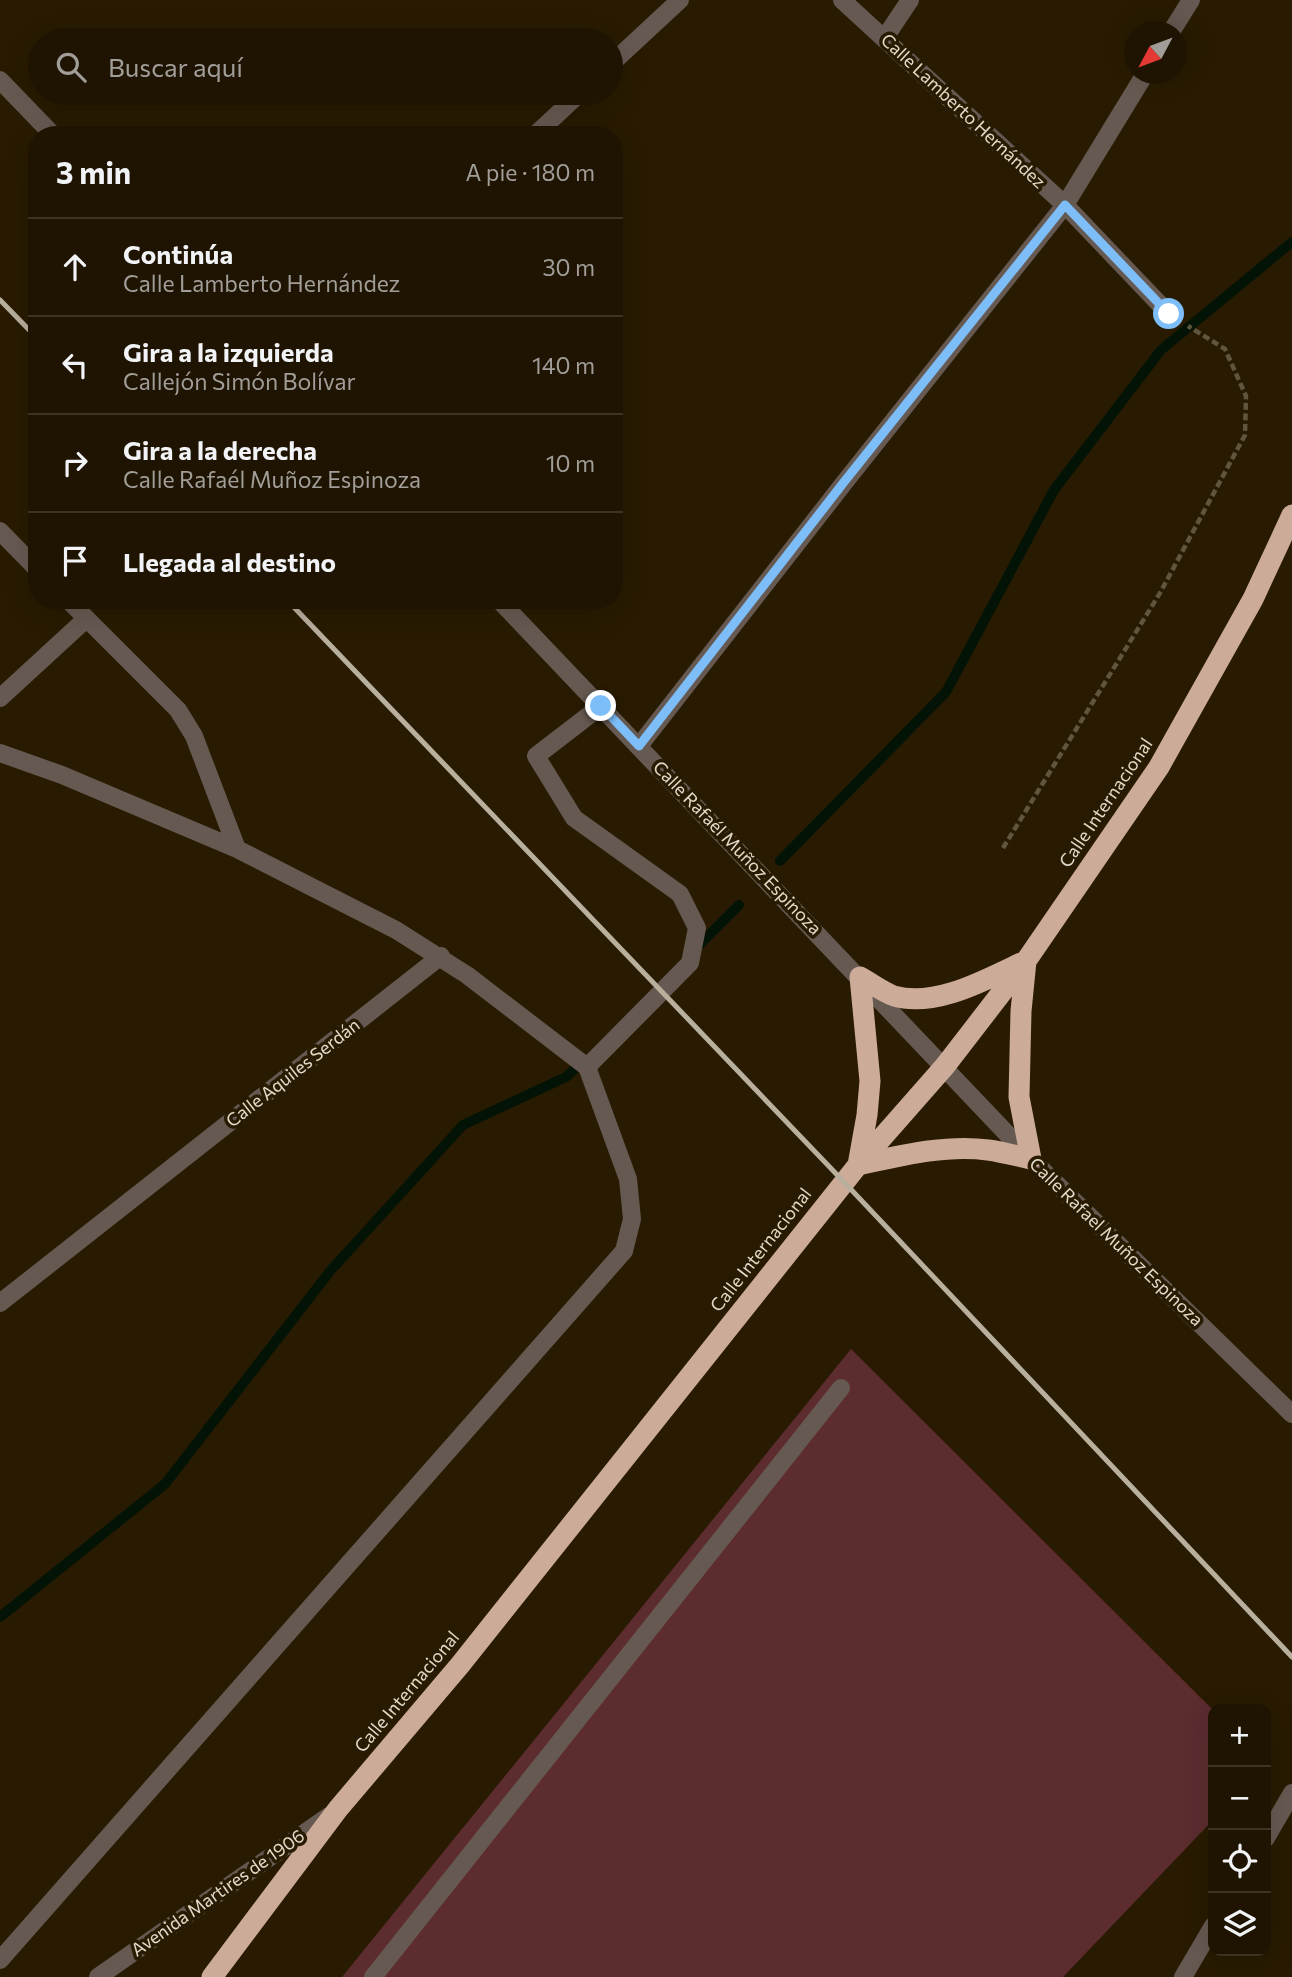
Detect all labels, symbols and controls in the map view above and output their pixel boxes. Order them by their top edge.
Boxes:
north arrow [1124,21,1187,84]
search box [28,28,623,105]
street label: Calle Lamberto Hernández [877,28,1051,192]
icon: search [52,48,90,86]
text: Buscar aquí [108,51,243,82]
text: 3 min [56,153,131,190]
text: A pie · 180 m [466,158,595,186]
text: Continúa [123,238,233,269]
icon: ahead [56,248,94,286]
text: 30 m [542,253,595,281]
text: Calle Lamberto Hernández [123,269,400,297]
route start [1153,298,1184,329]
text: Gira a la izquierda [123,336,334,367]
icon: left [56,346,94,384]
text: 140 m [532,351,595,379]
text: Callejón Simón Bolívar [123,367,356,395]
text: Gira a la derecha [123,434,317,465]
icon: right [56,444,94,482]
text: 10 m [546,449,595,477]
text: Calle Rafaél Muñoz Espinoza [123,465,421,493]
icon: arrive [56,542,94,580]
text: Llegada al destino [123,546,336,577]
route end [585,690,616,721]
street label: Calle Internacional [1054,734,1157,871]
street label: Calle Rafaél Muñoz Espinoza [649,756,827,939]
street label: Calle Aquiles Serdán [221,1013,364,1131]
street label: Calle Rafael Muñoz Espinoza [1025,1152,1208,1330]
street label: Calle Internacional [705,1183,815,1316]
street label: Calle Internacional [349,1626,463,1756]
map controls [1208,1704,1271,1956]
button: + [1208,1704,1271,1767]
button: − [1208,1767,1271,1830]
street label: Avenida Martires de 1906 [126,1824,308,1960]
button: locate [1208,1830,1271,1893]
button: layers [1208,1893,1271,1956]

